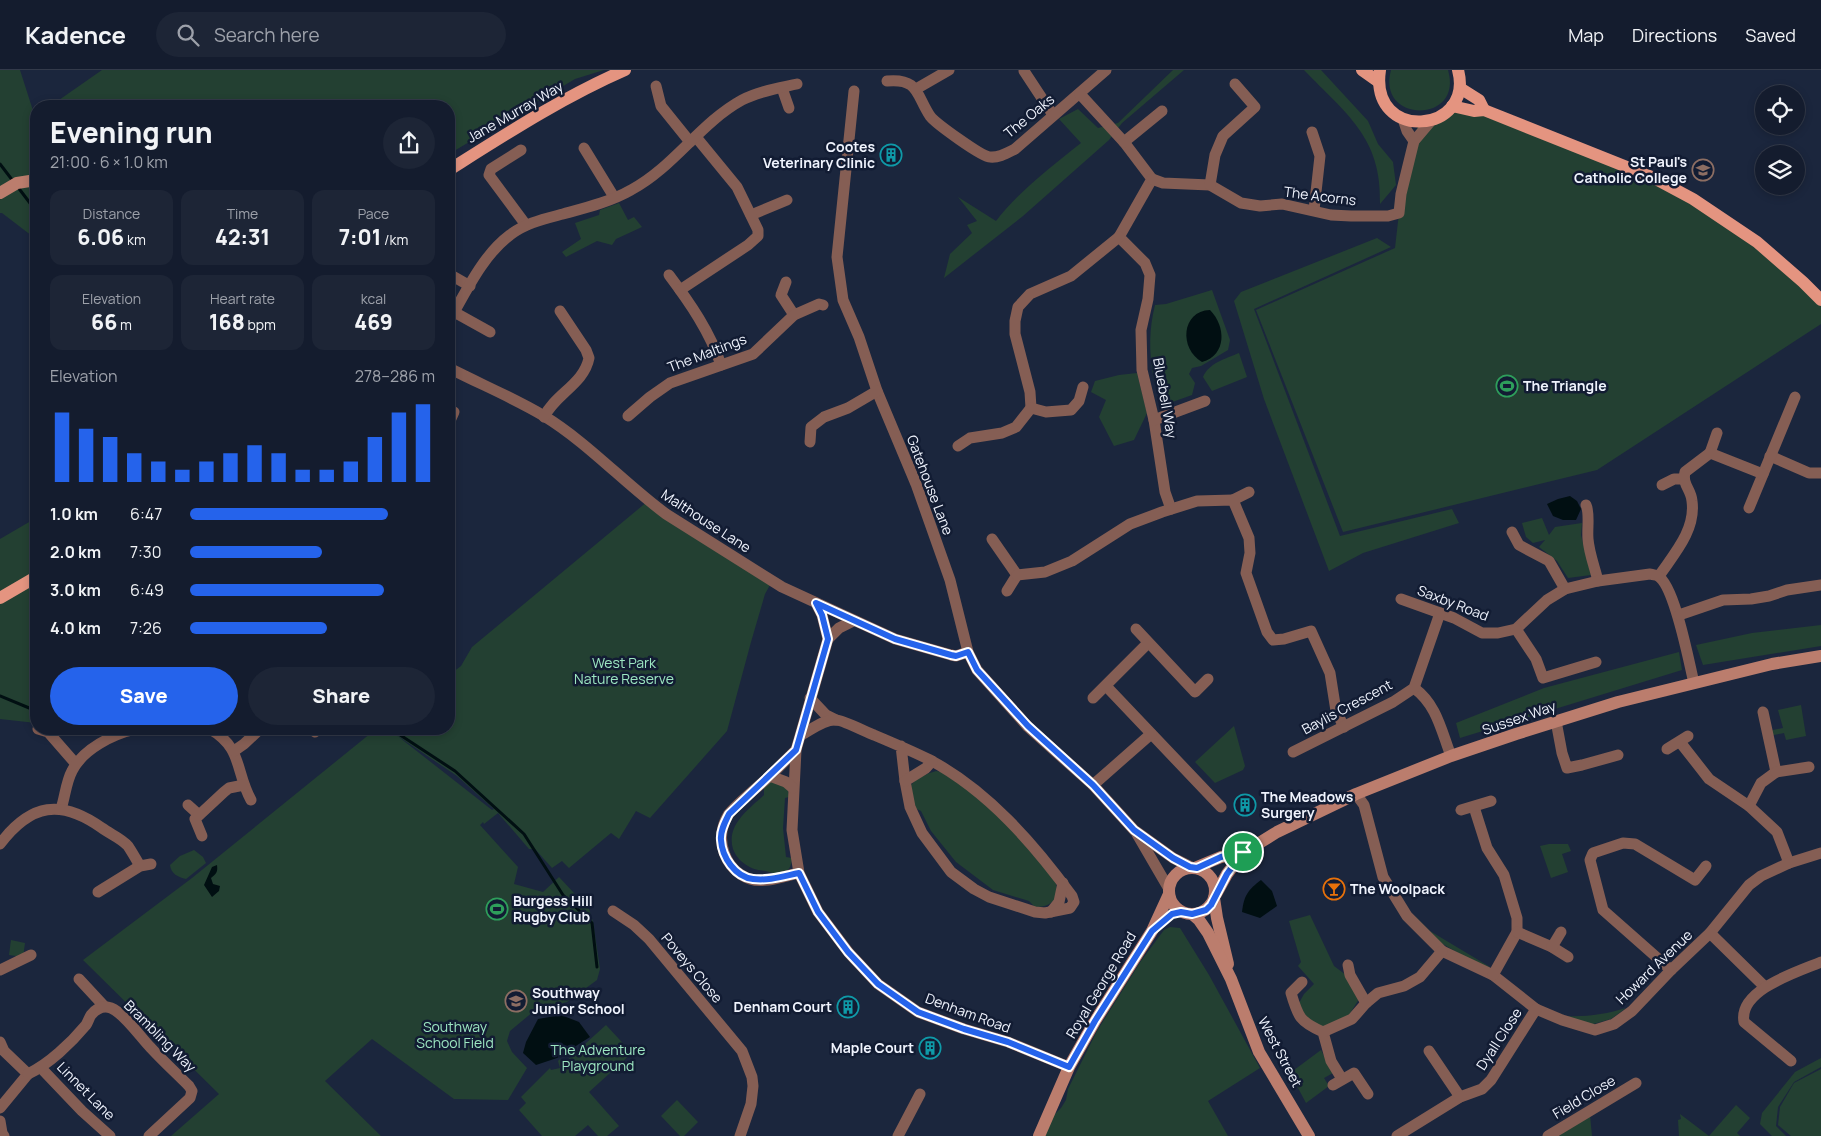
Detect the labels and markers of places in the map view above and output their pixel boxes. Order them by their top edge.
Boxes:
place label: Cootes Veterinary Clinic [763,137,875,172]
building icon: Cootes Veterinary Clinic [879,143,903,167]
place label: St Paul's Catholic College [1574,152,1687,187]
school or university icon: St Paul's Catholic College [1691,158,1715,182]
sports icon: The Triangle [1495,374,1519,398]
place label: The Triangle [1523,376,1607,395]
place label: The Meadows Surgery [1261,787,1354,822]
building icon: The Meadows Surgery [1233,793,1257,817]
pin [1222,831,1264,873]
bar icon: The Woolpack [1322,877,1346,901]
place label: The Woolpack [1350,879,1445,898]
place label: Burgess Hill Rugby Club [513,891,593,926]
sports icon: Burgess Hill Rugby Club [485,897,509,921]
place label: Southway Junior School [532,983,625,1018]
school or university icon: Southway Junior School [504,989,528,1013]
building icon: Denham Court [836,995,860,1019]
place label: Denham Court [734,997,832,1016]
building icon: Maple Court [918,1036,942,1060]
place label: Maple Court [831,1038,914,1057]

